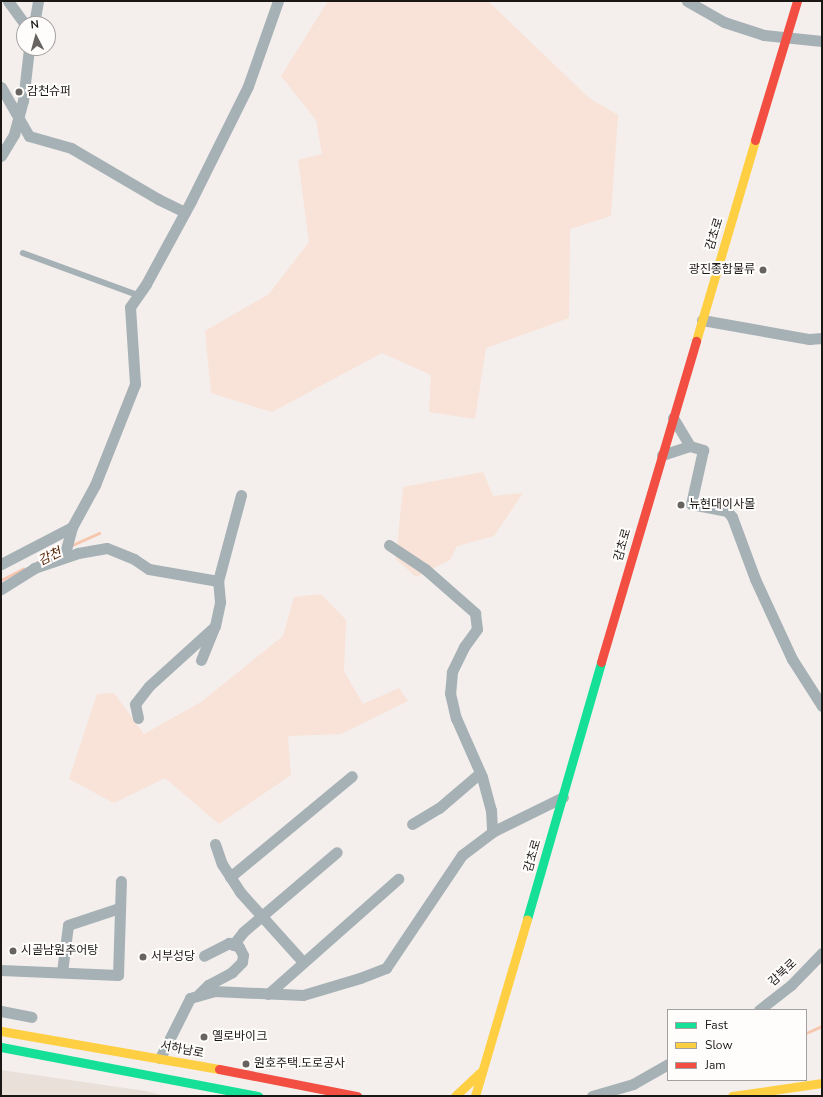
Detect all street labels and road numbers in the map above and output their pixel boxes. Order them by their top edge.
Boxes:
street label: 감초로 [703,216,727,252]
street label: 감초로 [612,527,634,563]
street label: 감초로 [522,838,544,874]
street label: 감북로 [766,956,800,990]
street label: 서하남로 [159,1039,205,1061]

